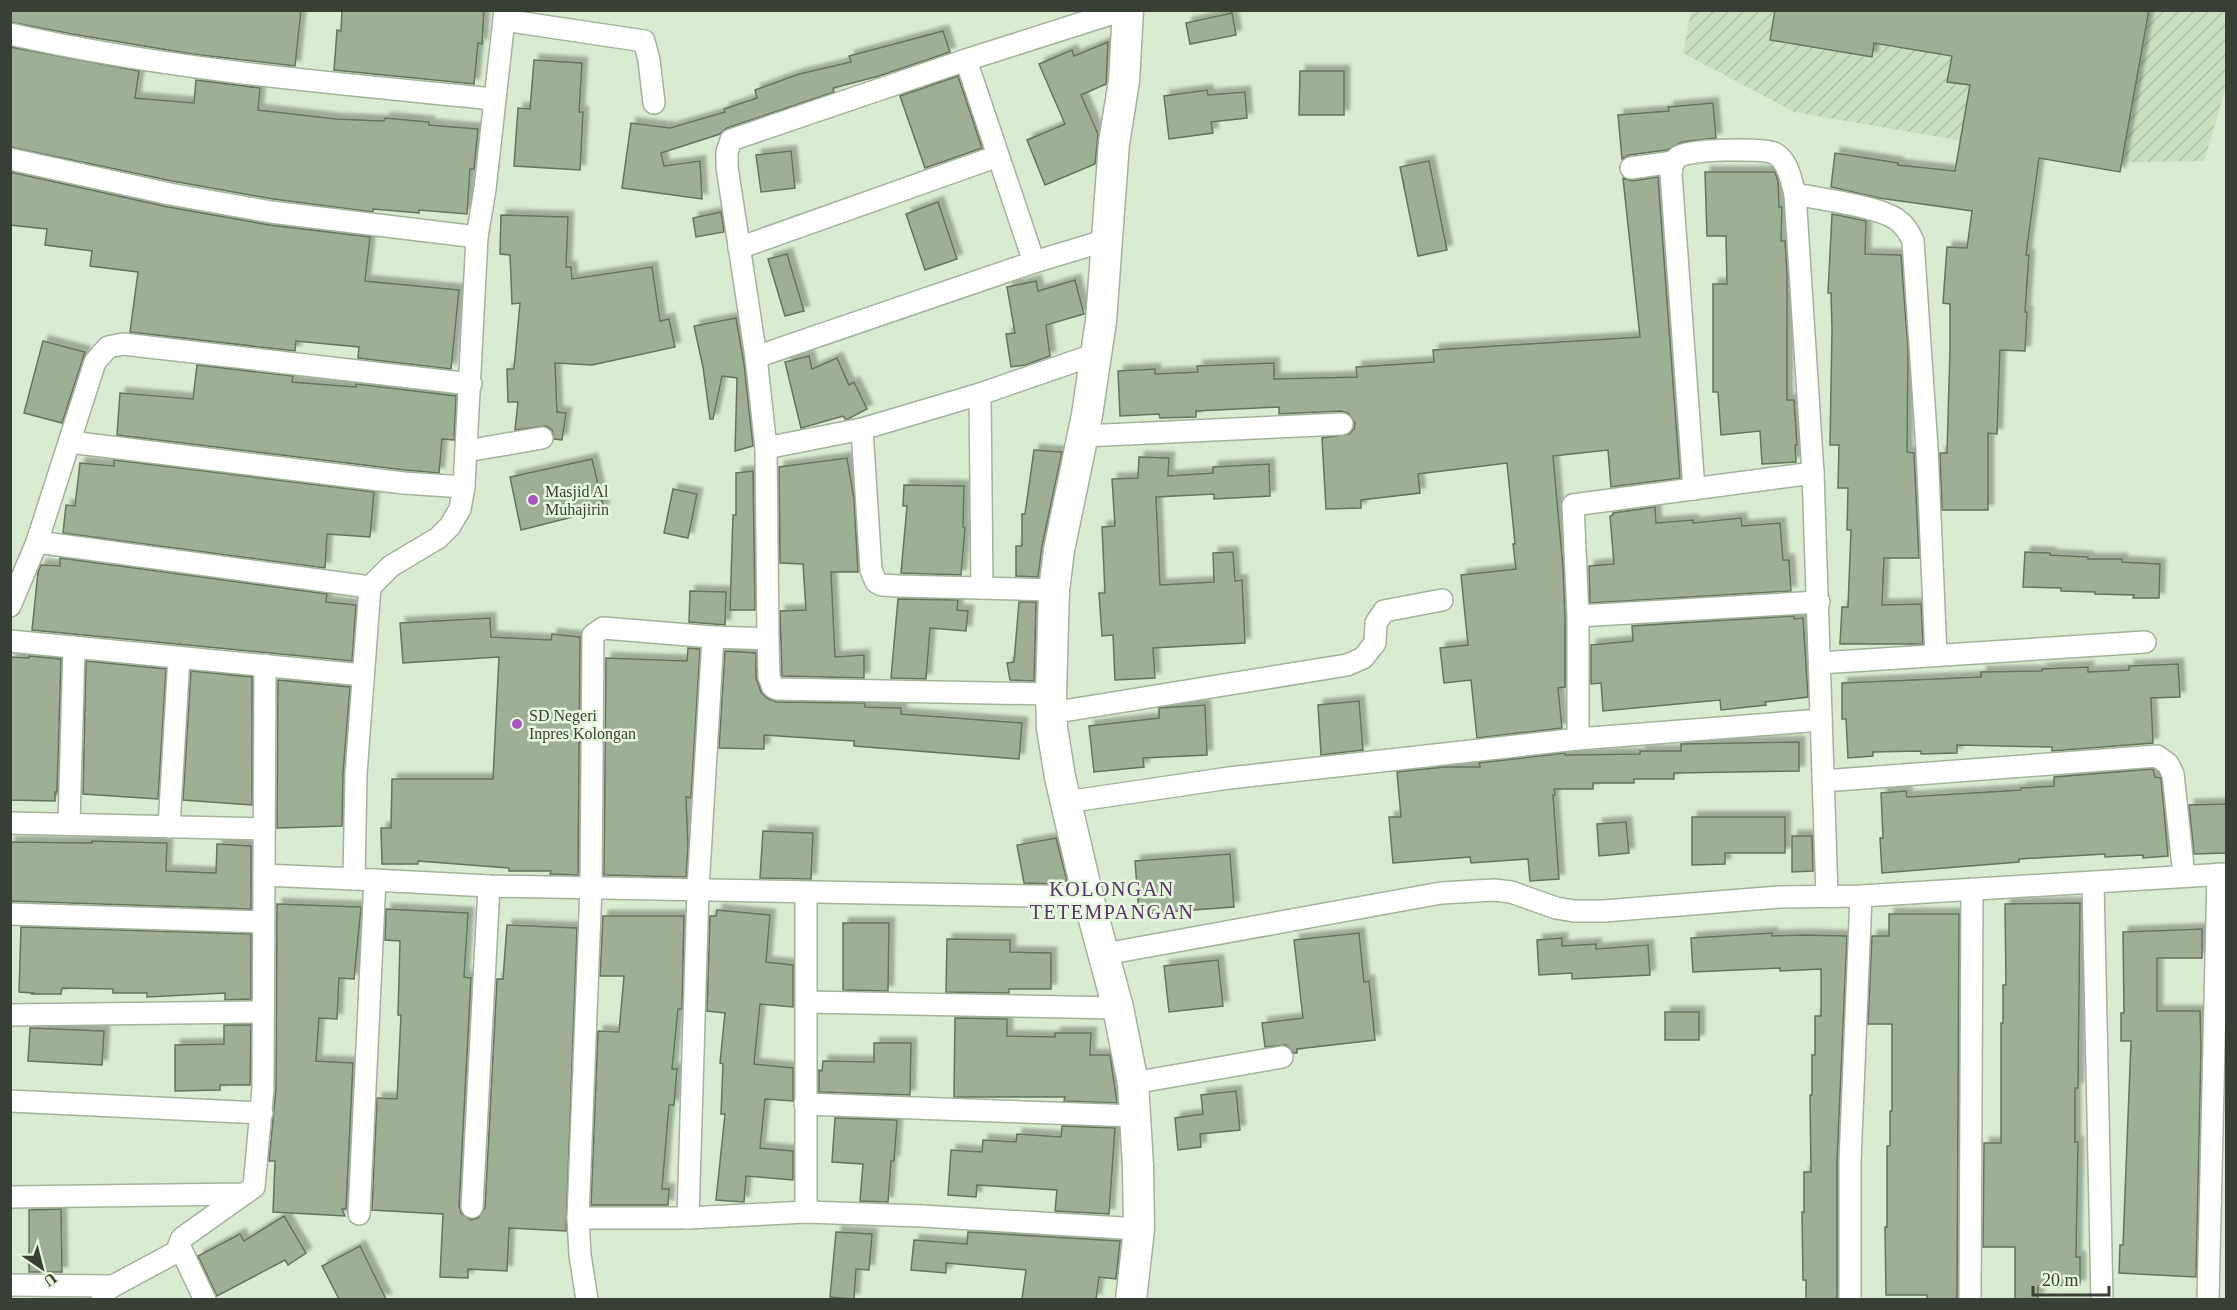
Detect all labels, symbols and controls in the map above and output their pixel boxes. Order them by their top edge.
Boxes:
place label: Masjid Al Muhajirin [545,483,609,519]
marker: Masjid Al Muhajirin [526,493,540,507]
place label: SD Negeri Inpres Kolongan [529,707,636,743]
marker: SD Negeri Inpres Kolongan [510,717,524,731]
district label: KOLONGAN TETEMPANGAN [1030,878,1194,923]
north arrow [12,1238,72,1298]
scale bar [2033,1259,2110,1297]
text: U [40,1270,60,1290]
text: 20 m [2042,1270,2079,1290]

